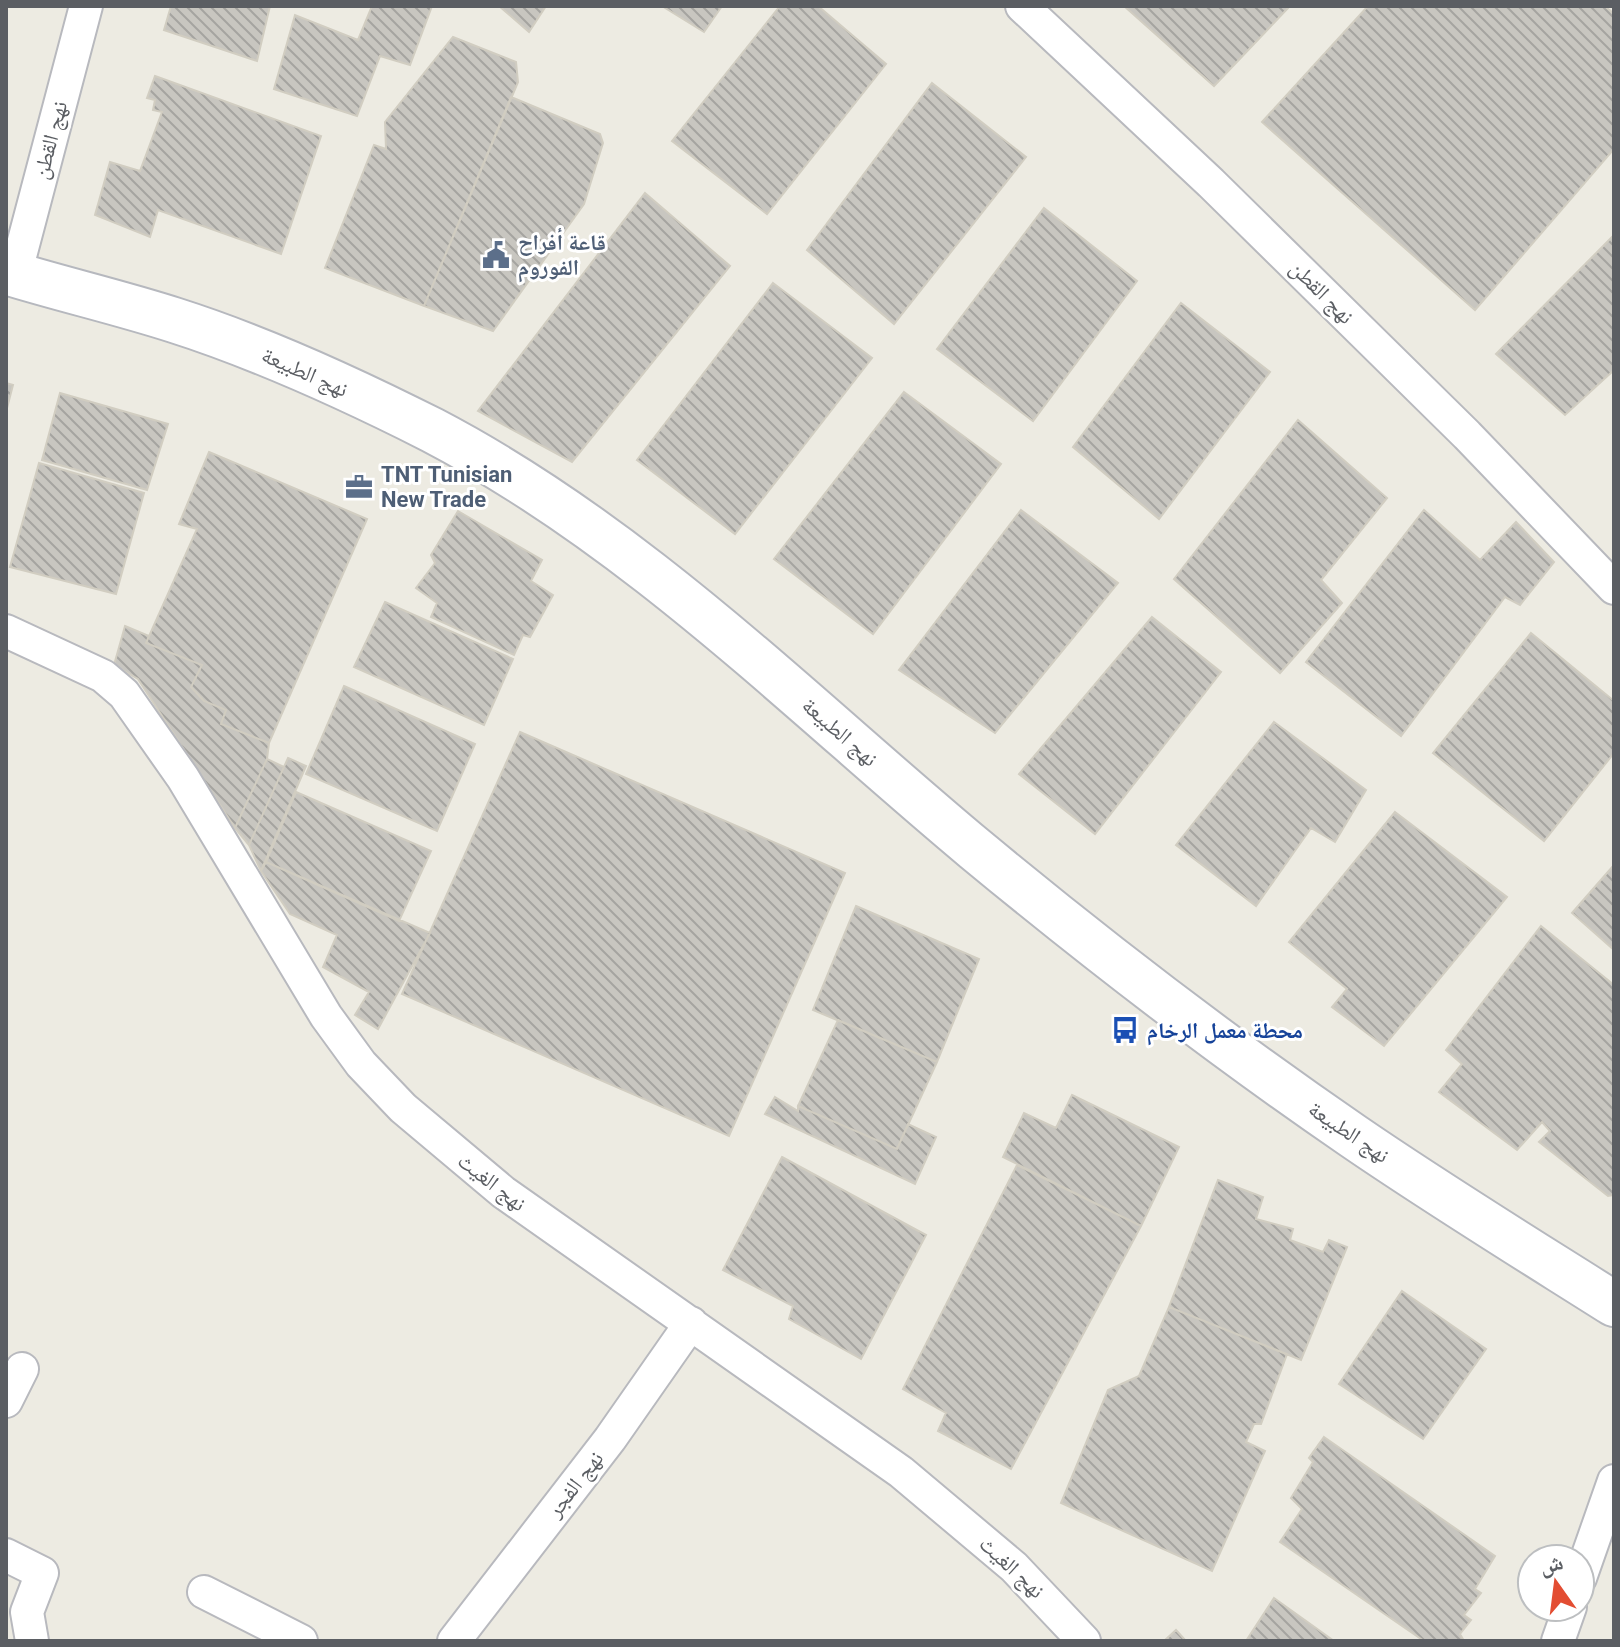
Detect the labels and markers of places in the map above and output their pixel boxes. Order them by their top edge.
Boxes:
place label: قاعة أفراح الفوروم [518,227,606,283]
public building icon: قاعة أفراح الفوروم [481,240,511,270]
place label: TNT Tunisian New Trade [381,462,512,512]
office icon: TNT Tunisian New Trade [344,472,374,502]
bus stop icon: محطة معمل الرخام [1110,1015,1140,1045]
place label: محطة معمل الرخام [1147,1018,1303,1046]

